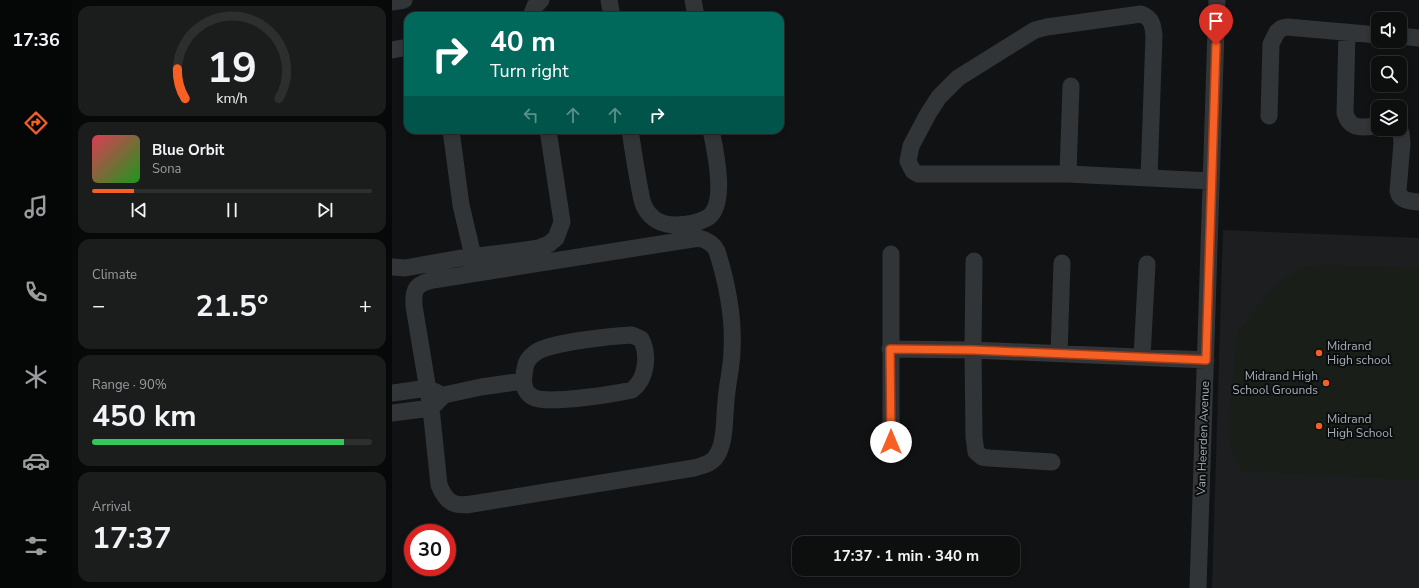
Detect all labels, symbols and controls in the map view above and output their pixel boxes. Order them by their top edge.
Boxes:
pin [1199,4,1233,45]
icon: arrive [1205,10,1227,32]
map controls [1371,12,1407,136]
button: sound [1371,12,1407,48]
text: 40 m [490,23,556,61]
text: 17:36 [12,28,60,52]
icon: right [424,28,476,80]
text: 19 [207,40,257,97]
button: search [1371,56,1407,92]
text: Turn right [490,59,569,83]
text: km/h [216,89,248,108]
button: layers [1371,100,1407,136]
icon: left [520,104,542,126]
icon: ahead [562,104,584,126]
icon: ahead [604,104,626,126]
icon: right [646,104,668,126]
icon: directions [22,109,50,137]
text: Blue Orbit [152,140,224,160]
text: Sona [152,160,182,178]
icon: music [22,193,50,221]
icon: previous [128,199,150,221]
icon: pause [221,199,243,221]
icon: next [314,199,336,221]
text: Climate [92,266,137,284]
icon: phone [22,278,50,306]
text: 21.5° [196,286,268,327]
text: − [92,291,105,321]
text: + [359,291,372,321]
place label: Midrand High school [1327,338,1391,368]
marker: Midrand High school [1314,348,1324,358]
icon: climate [22,363,50,391]
place label: Midrand High School Grounds [1232,368,1318,398]
text: Range · 90% [92,376,167,394]
marker: Midrand High School Grounds [1321,378,1331,388]
street label: Van Heerden Avenue [1193,381,1213,496]
text: 450 km [92,396,197,437]
place label: Midrand High School [1327,411,1393,441]
position arrow [870,421,912,463]
marker: Midrand High School [1314,421,1324,431]
icon: car [22,447,50,475]
text: Arrival [92,498,131,516]
text: 17:37 [92,518,171,559]
speed limit sign: 30 [404,524,456,576]
icon: filters [22,532,50,560]
text: 17:37 · 1 min · 340 m [833,546,979,566]

